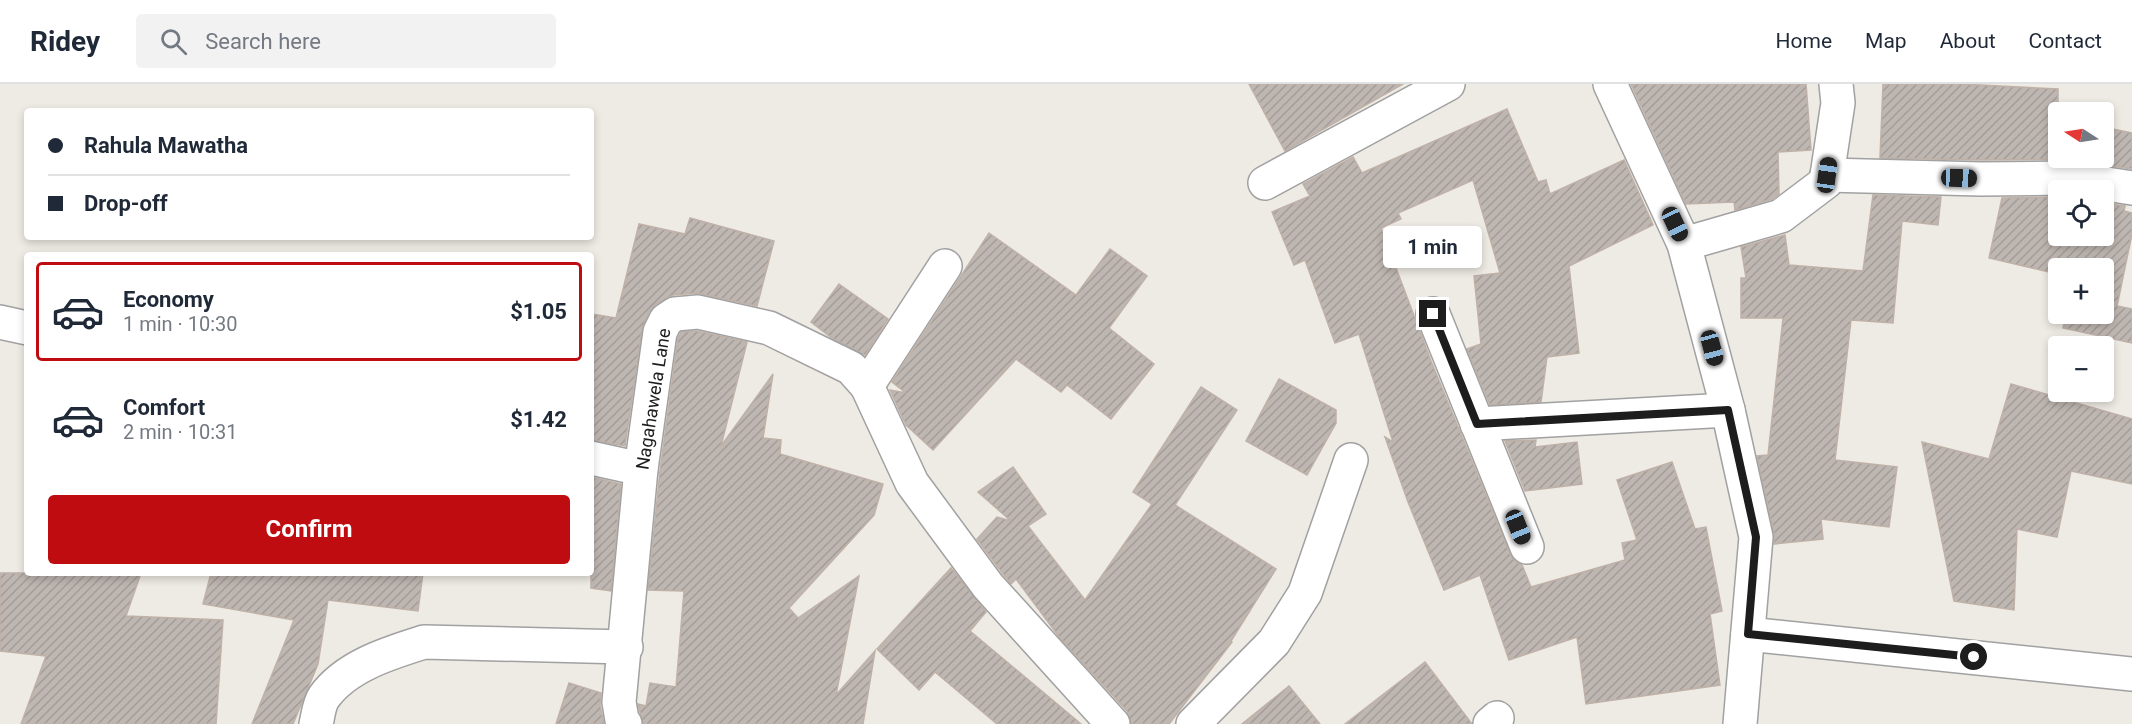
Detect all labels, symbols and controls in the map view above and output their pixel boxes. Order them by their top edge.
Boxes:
search box [136,14,556,68]
text: Ridey [30,25,100,58]
icon: search [157,25,190,58]
text: Search here [205,29,321,54]
text: Home [1776,29,1832,53]
text: Map [1865,29,1907,53]
text: About [1940,29,1996,53]
text: Contact [2029,29,2102,53]
north arrow [2048,102,2114,168]
map controls [2048,102,2114,402]
text: Rahula Mawatha [84,133,248,158]
car [1816,156,1838,194]
car [1941,168,1977,188]
button: locate [2048,180,2114,246]
text: Drop-off [84,191,168,216]
car [1659,204,1691,244]
callout: 1 min [1384,227,1482,269]
text: 1 min [1407,235,1458,259]
button: + [2048,258,2114,324]
icon: car [51,285,105,339]
text: Economy [123,287,214,312]
text: $1.05 [510,299,567,324]
route end [1419,300,1446,327]
text: 1 min · 10:30 [123,312,238,336]
street label: Nagahawela Lane [631,327,675,471]
car [1699,328,1725,368]
button: − [2048,336,2114,402]
icon: car [51,393,105,447]
text: Comfort [123,395,205,420]
text: $1.42 [510,407,567,432]
text: 2 min · 10:31 [123,420,238,444]
button: Confirm [48,495,570,564]
car [1503,507,1533,547]
route start [1960,643,1987,670]

